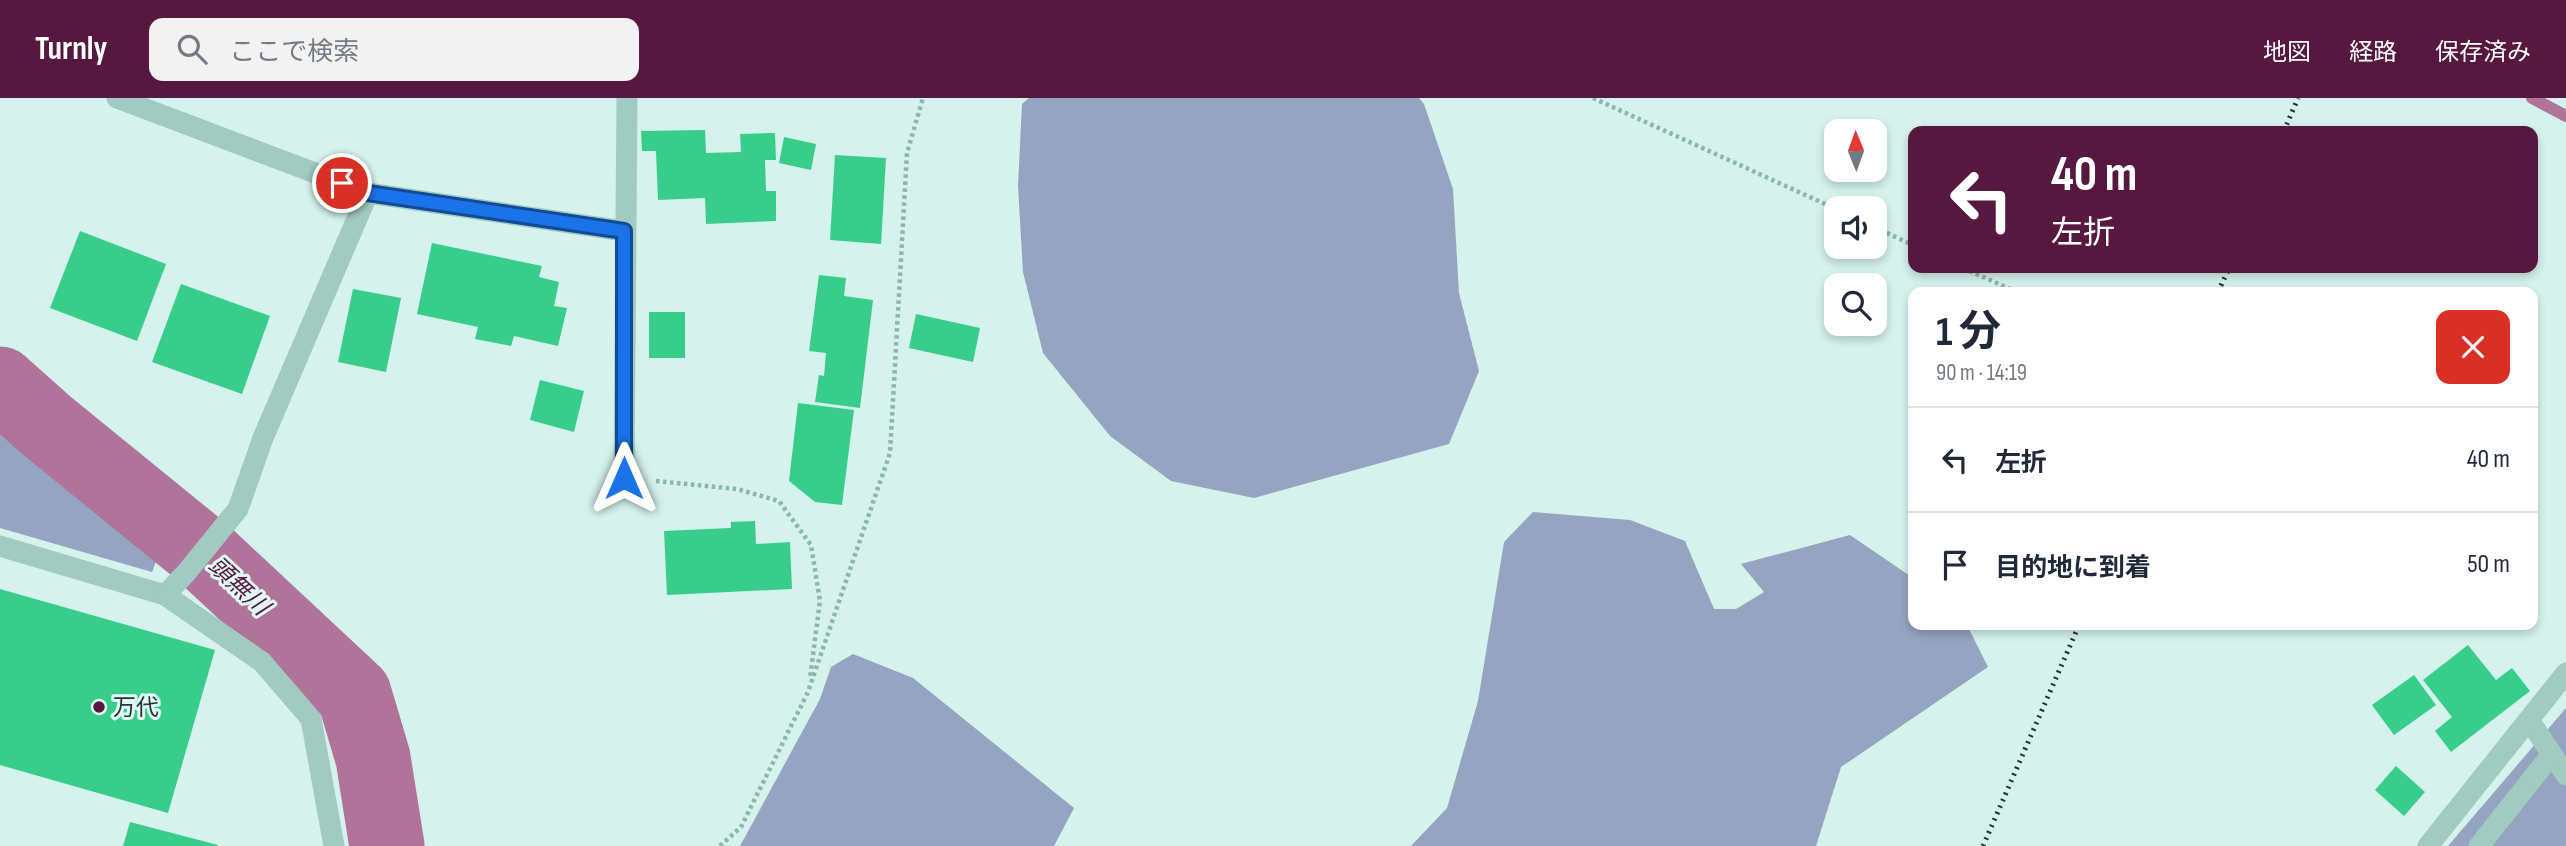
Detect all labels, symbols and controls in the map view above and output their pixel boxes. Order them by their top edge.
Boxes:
search box [149,18,639,81]
text: Turnly [35,29,107,69]
icon: search [173,30,211,68]
text: ここで検索 [229,37,359,68]
text: 地図 [2263,38,2311,67]
text: 経路 [2349,38,2397,67]
text: 保存済み [2435,38,2531,67]
north arrow [1824,119,1886,182]
map controls [1824,119,1887,336]
text: 40 m [2051,146,2137,205]
pin [312,153,372,213]
icon: left [1936,154,2027,245]
icon: arrive [323,164,361,202]
button: sound [1824,196,1887,259]
text: 左折 [2051,214,2115,253]
button: search [1824,273,1887,336]
text: 1 分 [1936,307,2001,358]
button: close [2436,310,2510,384]
text: 90 m · 14:19 [1936,359,2027,387]
position arrow [587,441,661,515]
icon: left [1936,441,1974,479]
text: 40 m [2467,444,2510,475]
text: 左折 [1995,448,2047,479]
icon: arrive [1936,546,1974,584]
text: 50 m [2467,549,2510,580]
water label: 頭無川 [202,551,277,624]
text: 目的地に到着 [1995,553,2151,584]
place label: 万代 [113,694,159,722]
marker: 万代 [91,699,107,715]

